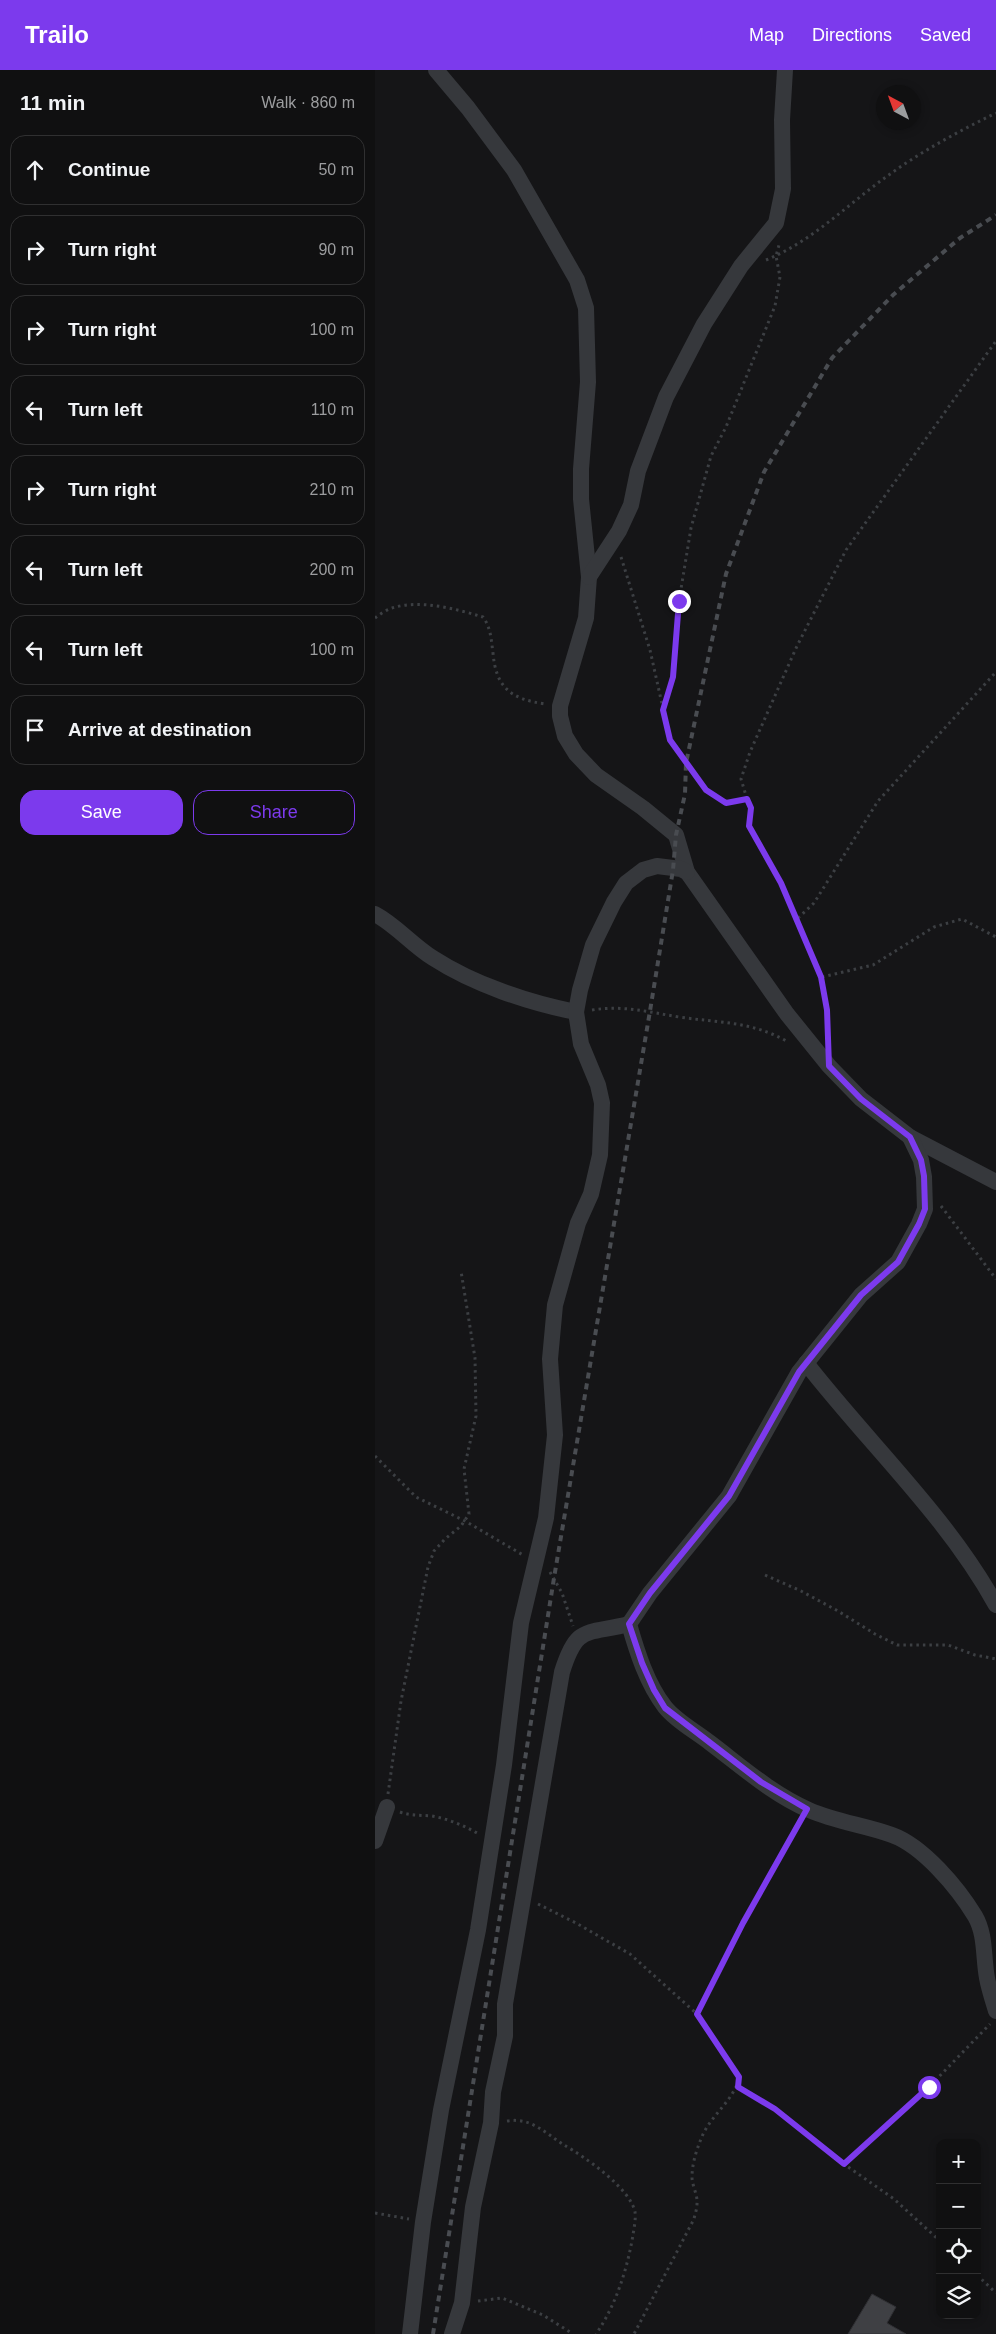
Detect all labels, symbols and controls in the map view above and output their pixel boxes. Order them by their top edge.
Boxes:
text: Trailo [25,21,89,48]
text: Map [749,25,784,45]
text: Directions [812,25,892,45]
text: Saved [920,25,971,45]
north arrow [876,85,921,130]
text: 11 min [20,91,85,114]
text: Walk · 860 m [261,94,355,111]
icon: ahead [21,156,49,184]
text: Continue [68,159,150,180]
text: 50 m [318,161,354,178]
icon: right [21,236,49,264]
text: Turn right [68,239,156,260]
text: 90 m [318,241,354,258]
icon: right [21,316,49,344]
text: Turn right [68,319,156,340]
text: 100 m [310,321,354,338]
icon: left [21,396,49,424]
text: Turn left [68,399,143,420]
text: 110 m [311,401,354,418]
icon: right [21,476,49,504]
text: Turn right [68,479,156,500]
text: 210 m [310,481,354,498]
icon: left [21,556,49,584]
text: Turn left [68,559,143,580]
text: 200 m [310,561,354,578]
route end [668,590,691,613]
icon: left [21,636,49,664]
text: Turn left [68,639,143,660]
text: 100 m [310,641,354,658]
icon: arrive [21,716,49,744]
text: Arrive at destination [68,719,252,740]
button: Save [20,790,183,835]
button: Share [193,790,355,835]
route start [918,2076,941,2099]
map controls [936,2139,981,2319]
button: + [936,2139,981,2184]
button: − [936,2184,981,2229]
button: locate [936,2229,981,2274]
button: layers [936,2274,981,2319]

